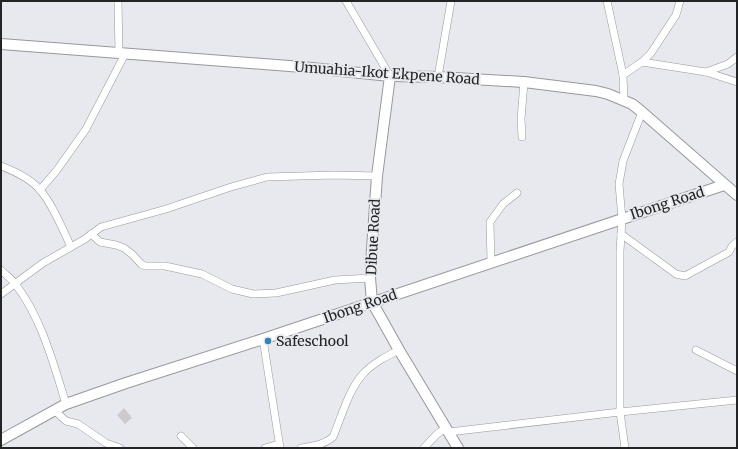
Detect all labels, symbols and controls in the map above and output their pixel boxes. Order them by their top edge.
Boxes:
street label: Umuahia-Ikot Ekpene Road [294,58,481,89]
street label: Ibong Road [628,182,707,223]
street label: Dibue Road [362,198,384,276]
street label: Ibong Road [321,285,400,327]
place label: Safeschool [276,332,349,350]
marker: Safeschool [263,336,273,346]

